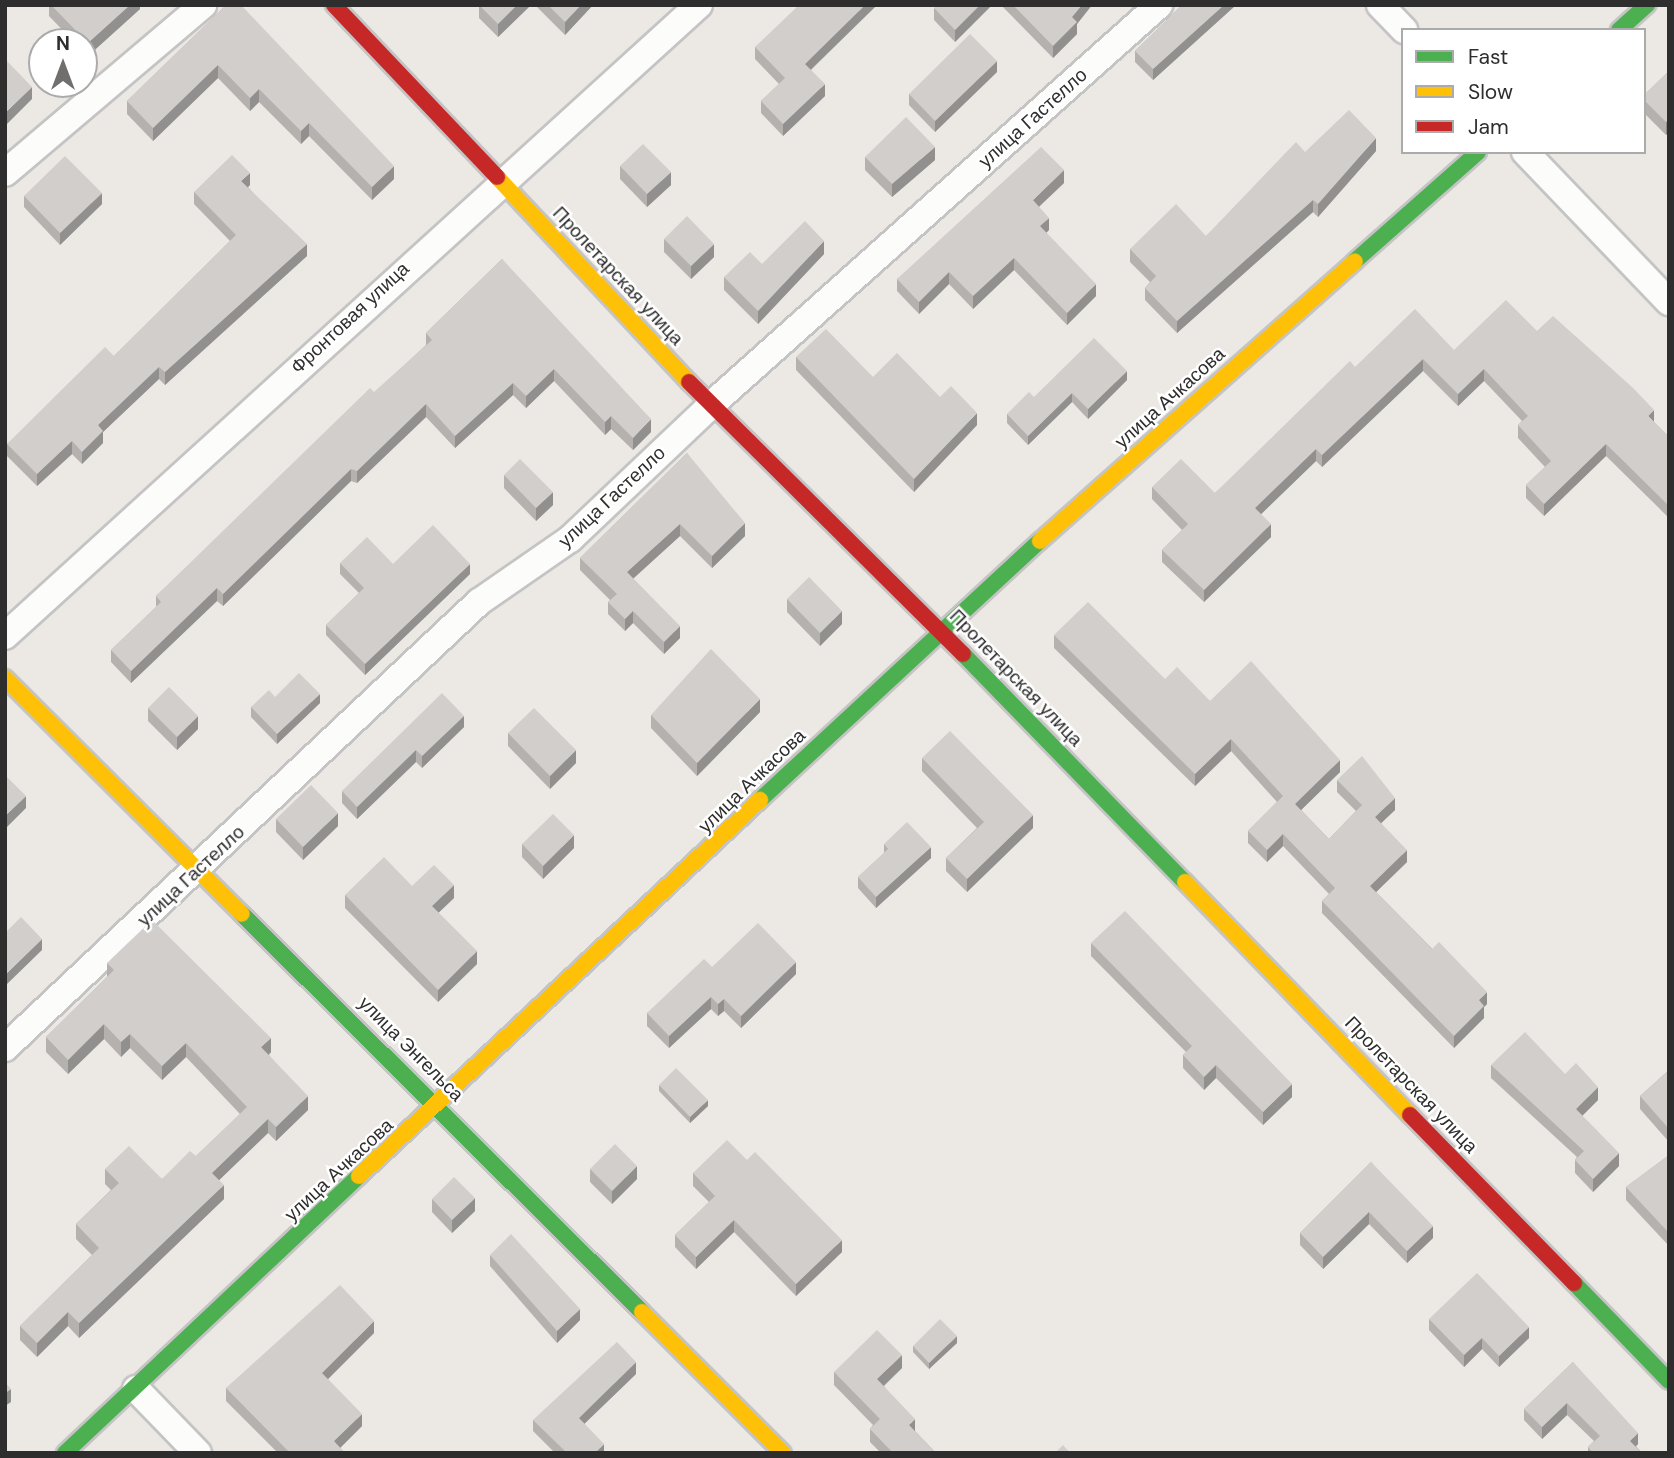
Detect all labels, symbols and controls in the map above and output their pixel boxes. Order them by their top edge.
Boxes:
north arrow [28,28,98,98]
legend [1401,28,1646,154]
text: N [56,31,70,56]
text: Fast [1468,43,1508,71]
street label: улица Гастелло [974,63,1092,173]
text: Slow [1468,78,1513,106]
text: Jam [1468,113,1509,141]
street label: Пролетарская улица [548,202,688,350]
street label: Фронтовая улица [286,257,414,379]
street label: улица Ачкасова [1110,343,1230,453]
street label: улица Гастелло [554,442,670,552]
street label: Пролетарская улица [945,605,1087,751]
street label: улица Ачкасова [694,724,810,838]
street label: улица Гастелло [133,821,249,931]
street label: улица Энгельса [354,992,468,1106]
street label: Пролетарская улица [1340,1012,1482,1158]
street label: улица Ачкасова [280,1114,398,1226]

